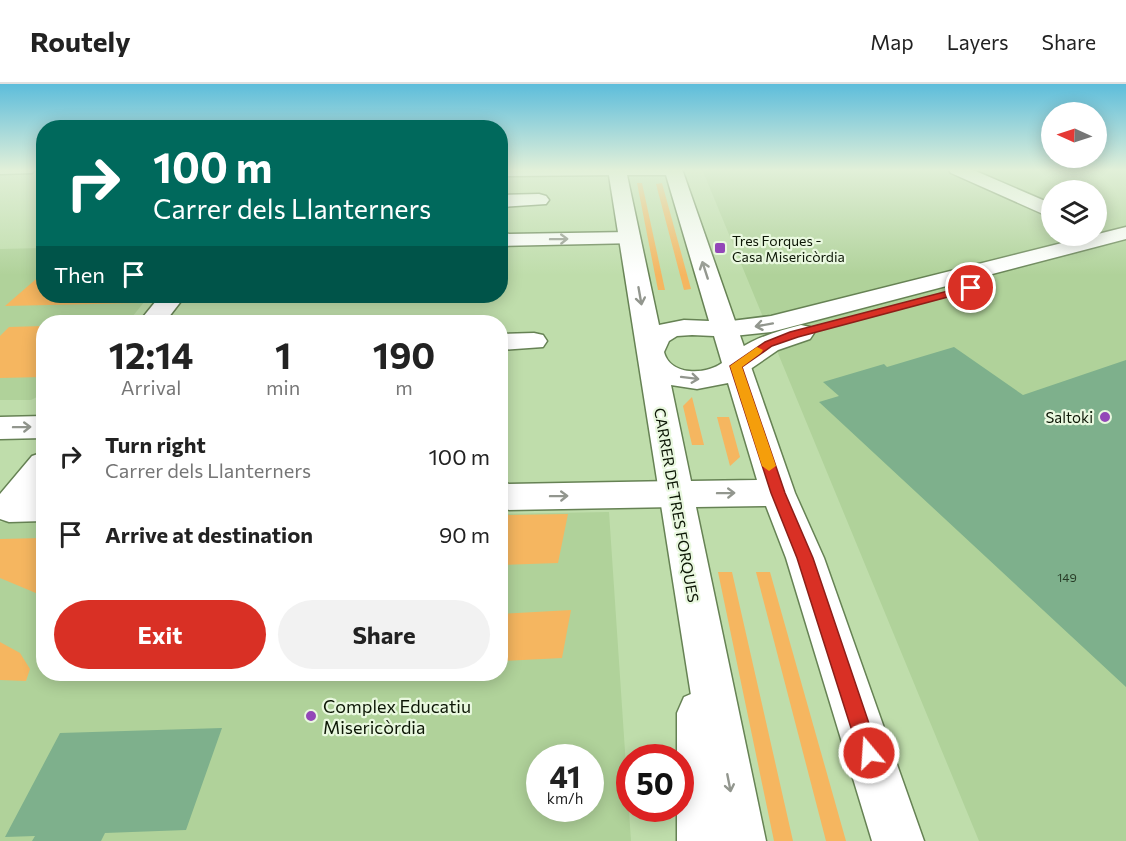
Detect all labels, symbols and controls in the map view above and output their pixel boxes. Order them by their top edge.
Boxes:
text: Routely [30,24,131,58]
text: Map [870,29,914,54]
text: Layers [947,29,1009,54]
text: Share [1042,29,1096,54]
north arrow [1041,102,1107,168]
map controls [1041,102,1107,246]
text: 100 m [153,140,273,192]
icon: right [54,144,132,222]
button: layers [1041,180,1107,246]
text: Carrer dels Llanterners [153,192,431,225]
place label: Tres Forques - Casa Misericòrdia [732,232,845,265]
one-way arrow [549,234,569,245]
marker: Tres Forques - Casa Misericòrdia [713,241,727,255]
icon: arrive [117,258,150,291]
text: Then [54,261,105,288]
one-way arrow [699,261,710,280]
pin [945,262,996,313]
icon: arrive [954,271,987,304]
one-way arrow [634,285,645,305]
one-way arrow [755,320,774,331]
text: 12:14 [109,332,193,376]
text: 1 [275,332,291,376]
text: 190 [373,332,435,376]
one-way arrow [680,373,699,384]
text: Arrival [121,375,181,399]
text: min [266,375,300,399]
text: m [395,375,413,399]
street label: CARRER DE TRES FORQUES [651,406,703,604]
place label: Saltoki [1046,408,1093,426]
marker: Saltoki [1098,410,1112,424]
one-way arrow [11,422,31,433]
text: Turn right [105,431,206,458]
icon: right [54,440,87,473]
text: 100 m [428,443,490,470]
text: Carrer dels Llanterners [105,458,311,482]
one-way arrow [716,487,736,499]
one-way arrow [549,490,569,501]
icon: arrive [54,518,87,551]
text: Arrive at destination [105,521,313,548]
text: 90 m [439,521,490,548]
house number: 149 [1057,570,1077,584]
button: Exit [54,600,266,669]
button: Share [278,600,490,669]
place label: Complex Educatiu Misericòrdia [323,695,471,738]
marker: Complex Educatiu Misericòrdia [304,709,318,723]
position arrow [837,721,901,785]
speed limit sign: 50 [616,744,694,822]
text: 41 [549,757,581,794]
one-way arrow [724,773,735,792]
text: km/h [547,789,583,807]

